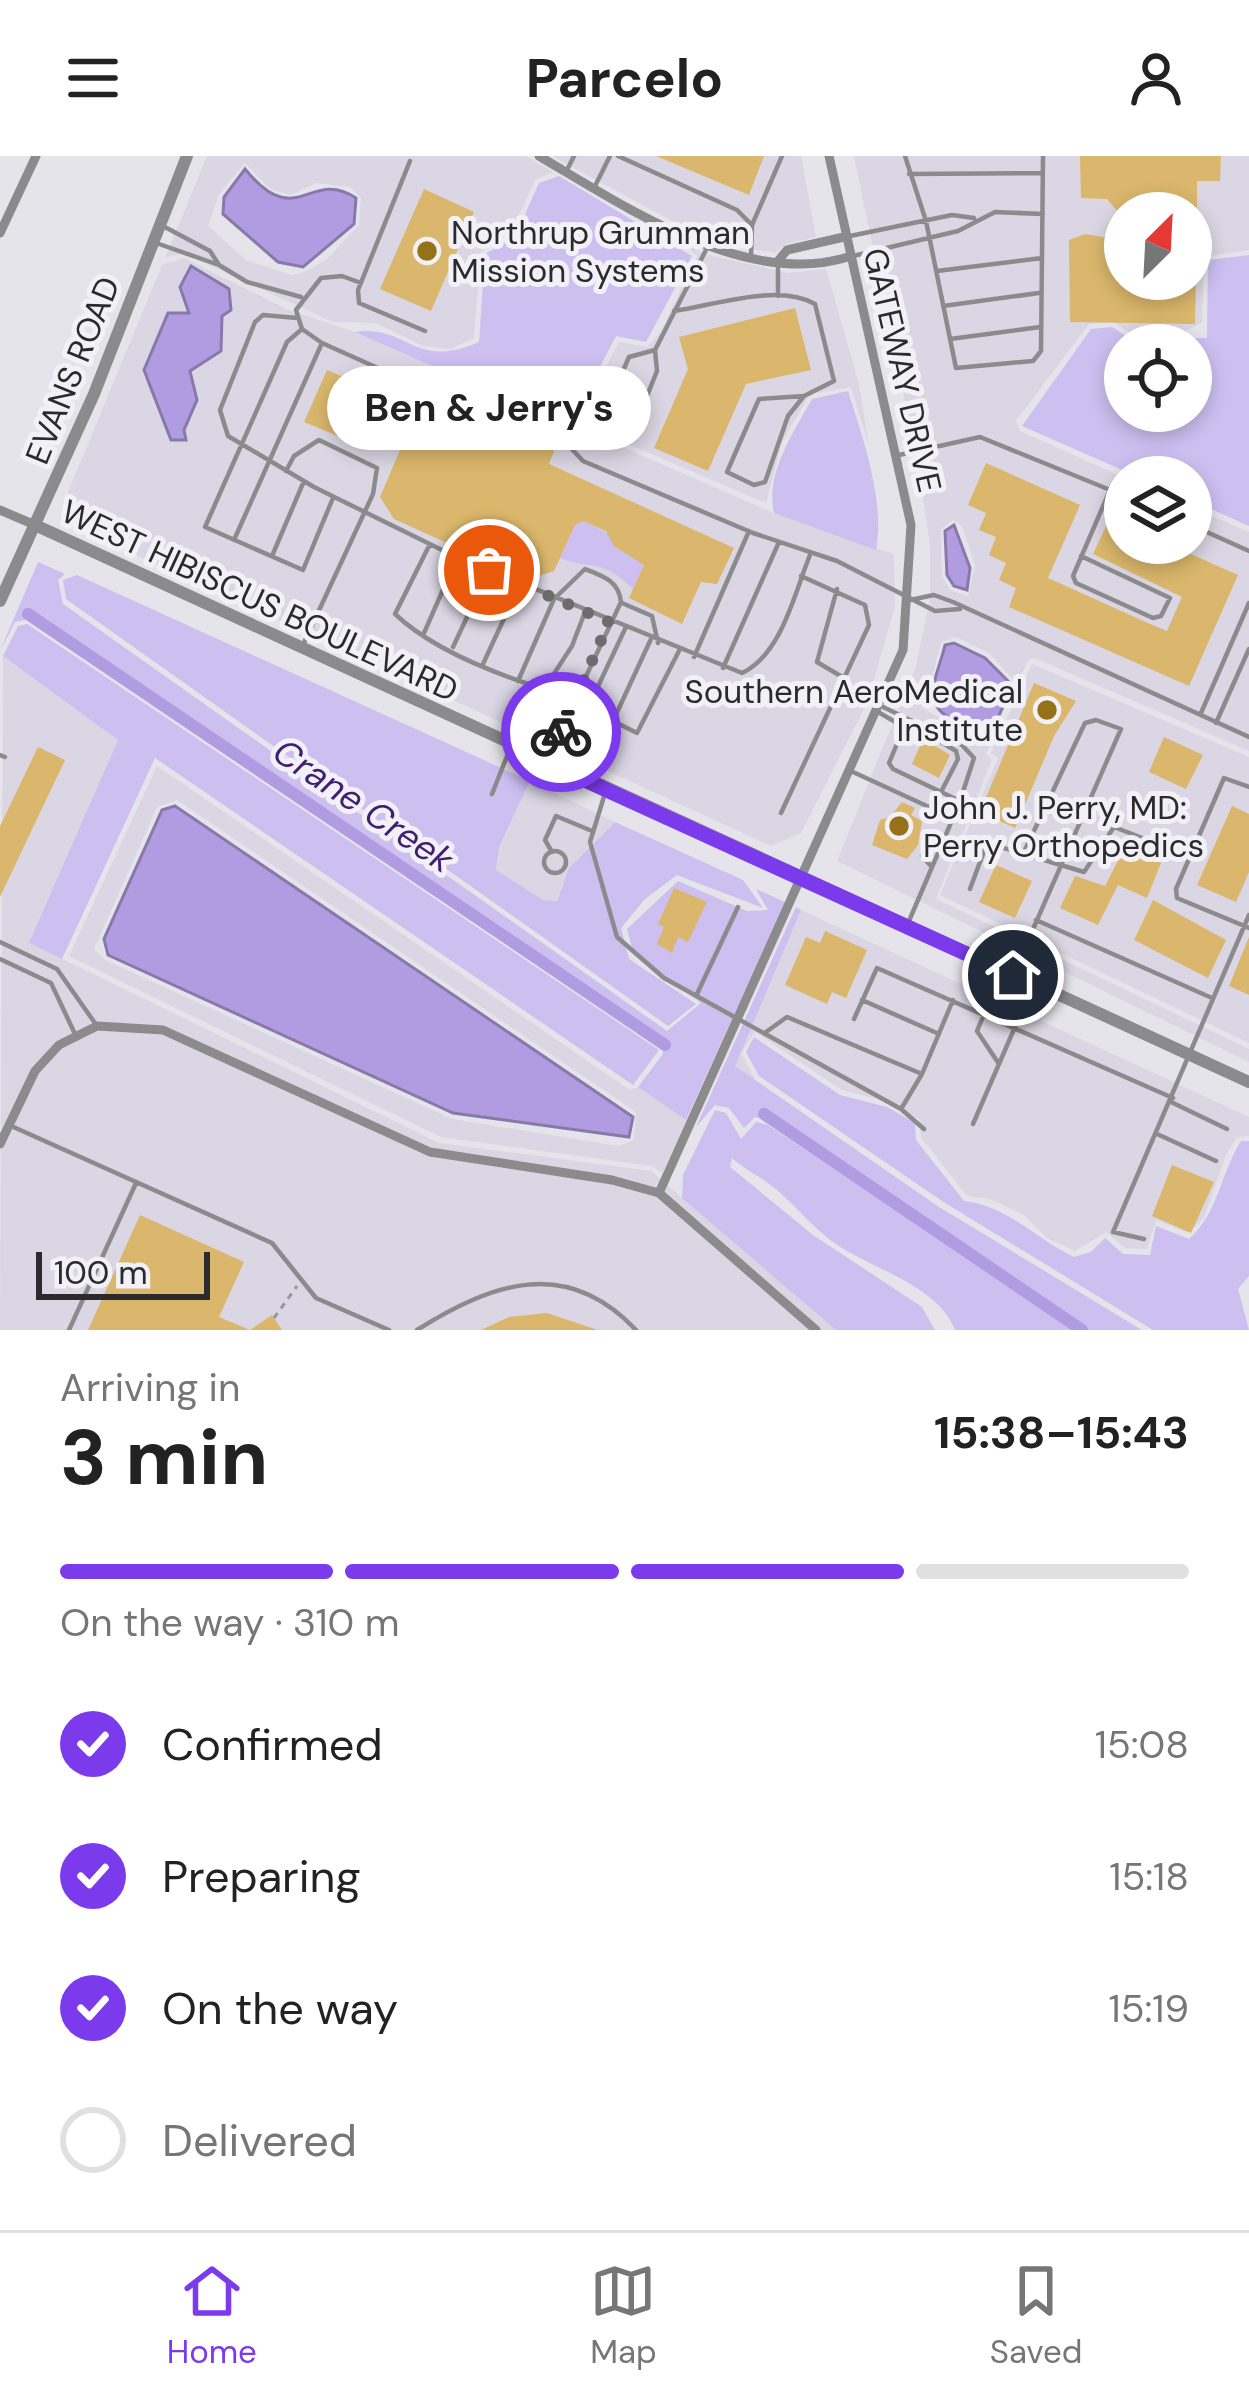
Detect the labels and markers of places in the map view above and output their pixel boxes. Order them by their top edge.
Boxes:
place label: Northrup Grumman Mission Systems [451,211,750,292]
marker: Northrup Grumman Mission Systems [414,238,440,264]
callout: Ben & Jerry's [327,366,651,450]
pin [438,519,540,621]
place label: Southern AeroMedical Institute [685,670,1023,751]
marker: Southern AeroMedical Institute [1034,697,1060,723]
place label: John J. Perry, MD: Perry Orthopedics [923,786,1204,867]
marker: John J. Perry, MD: Perry Orthopedics [886,813,912,839]
pin [962,924,1064,1026]

